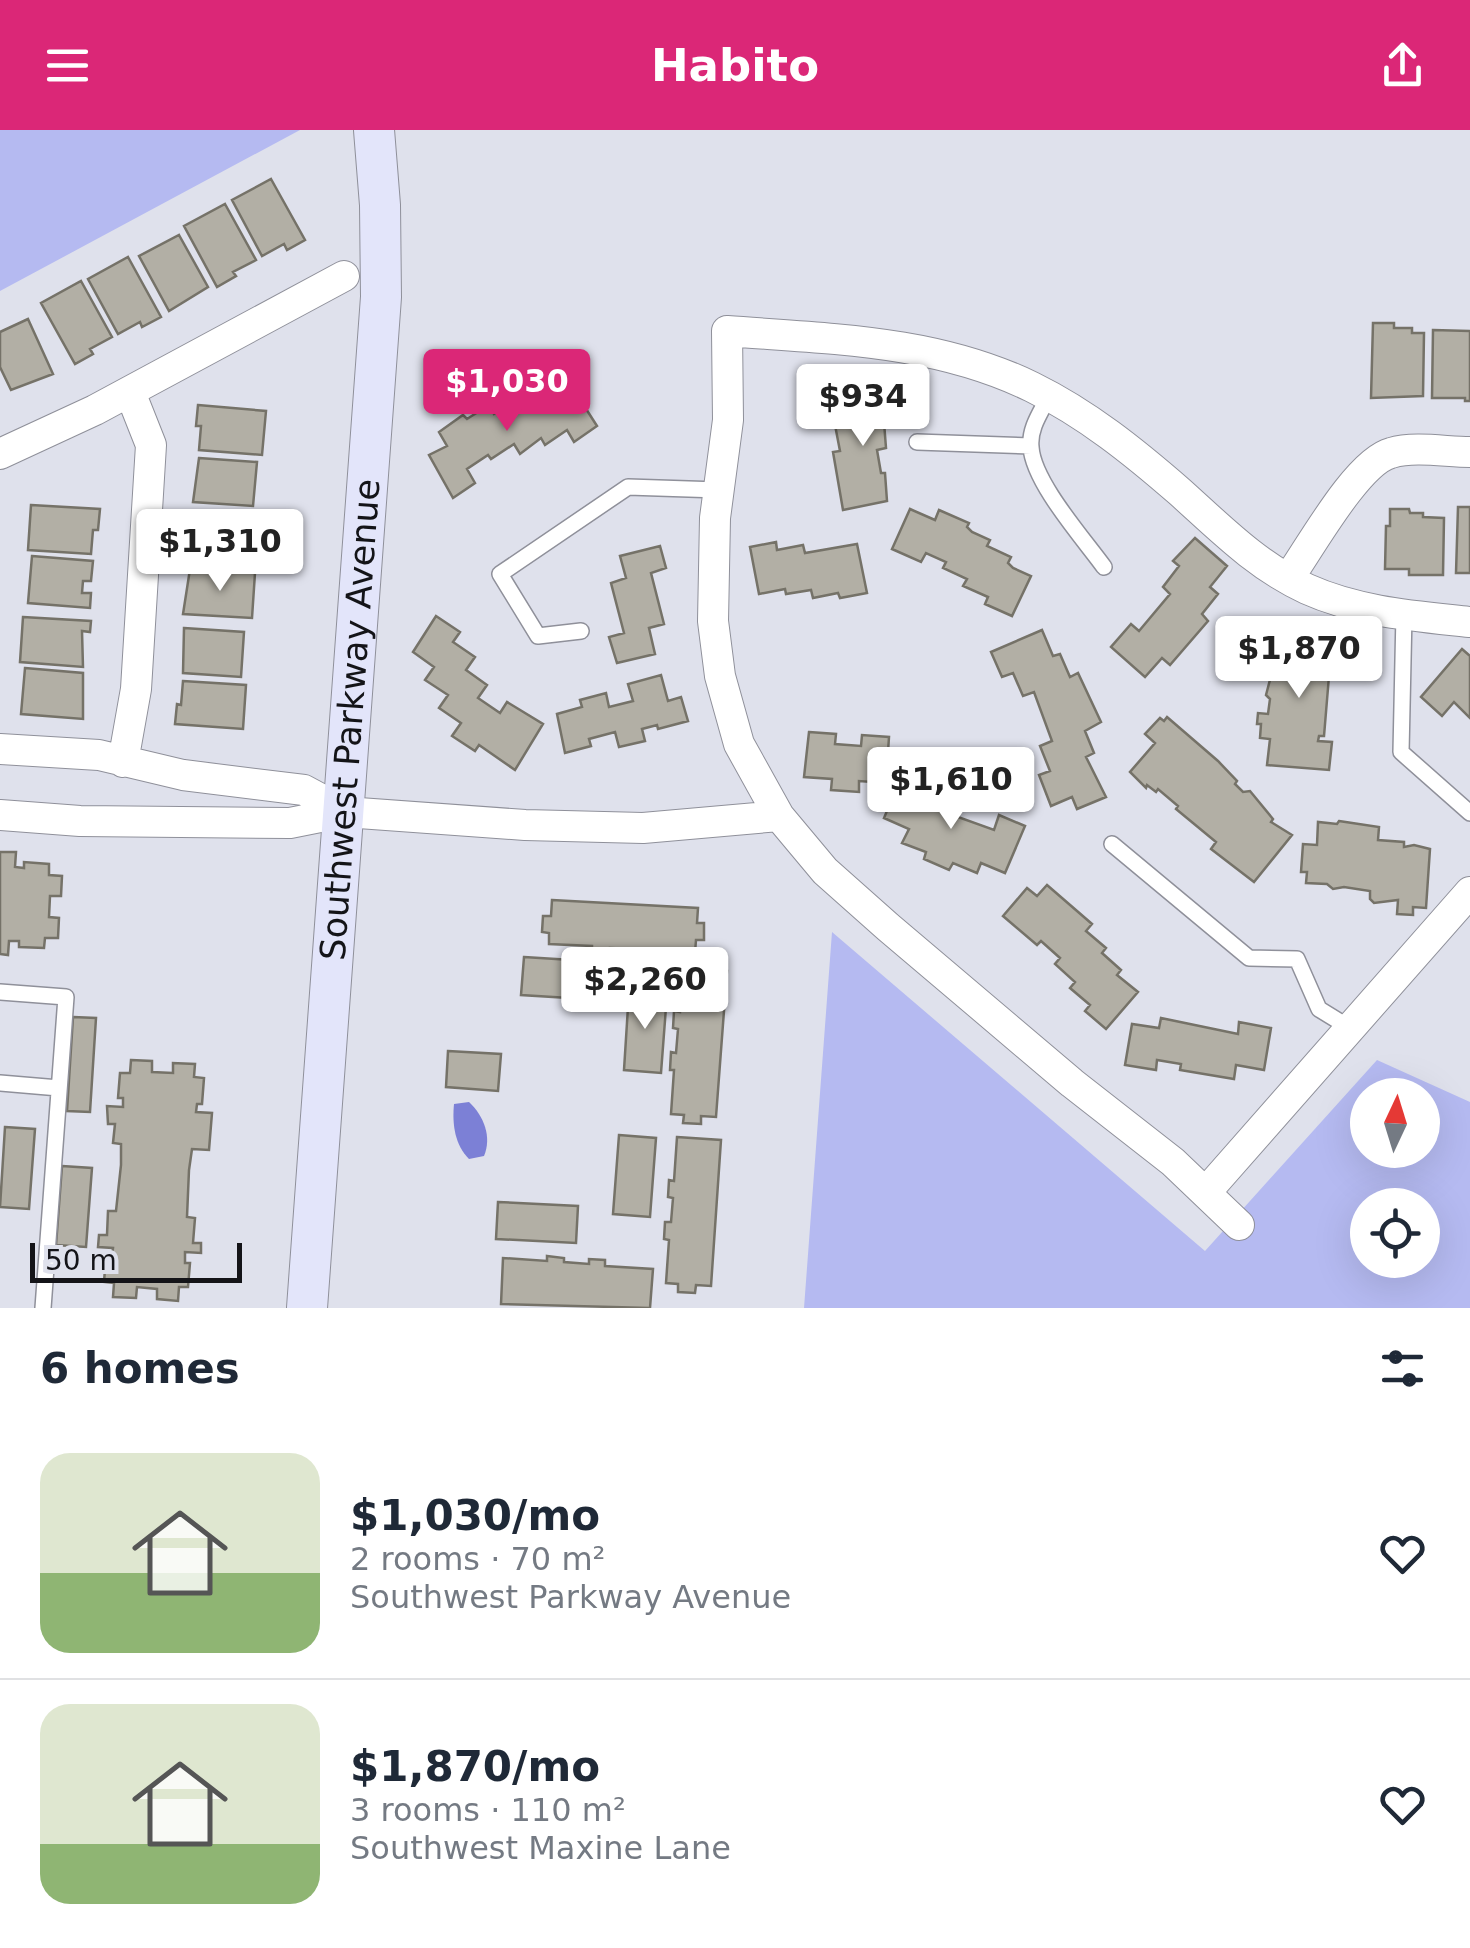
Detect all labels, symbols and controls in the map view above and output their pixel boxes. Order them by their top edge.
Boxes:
icon: menu [40,38,95,93]
icon: share [1375,38,1430,93]
text: Habito [651,39,819,92]
pin: $1,030 [426,349,588,434]
text: $1,030 [445,362,569,400]
pin: $934 [804,364,922,449]
text: $934 [818,377,908,415]
street label: Southwest Parkway Avenue [313,477,388,962]
pin: $1,310 [139,509,301,594]
text: $1,310 [158,522,282,560]
pin: $1,870 [1218,616,1380,701]
text: $1,870 [1237,629,1361,667]
pin: $1,610 [870,747,1032,832]
text: $1,610 [889,760,1013,798]
pin: $2,260 [564,947,726,1032]
text: $2,260 [583,960,707,998]
north arrow [1350,1078,1440,1168]
map controls [1350,1078,1440,1278]
button: locate [1350,1188,1440,1278]
scale bar [30,1238,242,1282]
text: 50 m [45,1244,117,1277]
icon: filters [1375,1341,1430,1396]
text: 6 homes [40,1344,240,1393]
text: $1,030/mo [350,1491,600,1540]
icon: home [120,1493,240,1613]
icon: heart [1375,1526,1430,1581]
text: 2 rooms · 70 m² [350,1540,605,1578]
text: Southwest Parkway Avenue [350,1578,791,1616]
text: $1,870/mo [350,1742,600,1791]
icon: home [120,1744,240,1864]
icon: heart [1375,1777,1430,1832]
text: 3 rooms · 110 m² [350,1791,626,1829]
text: Southwest Maxine Lane [350,1829,731,1867]

